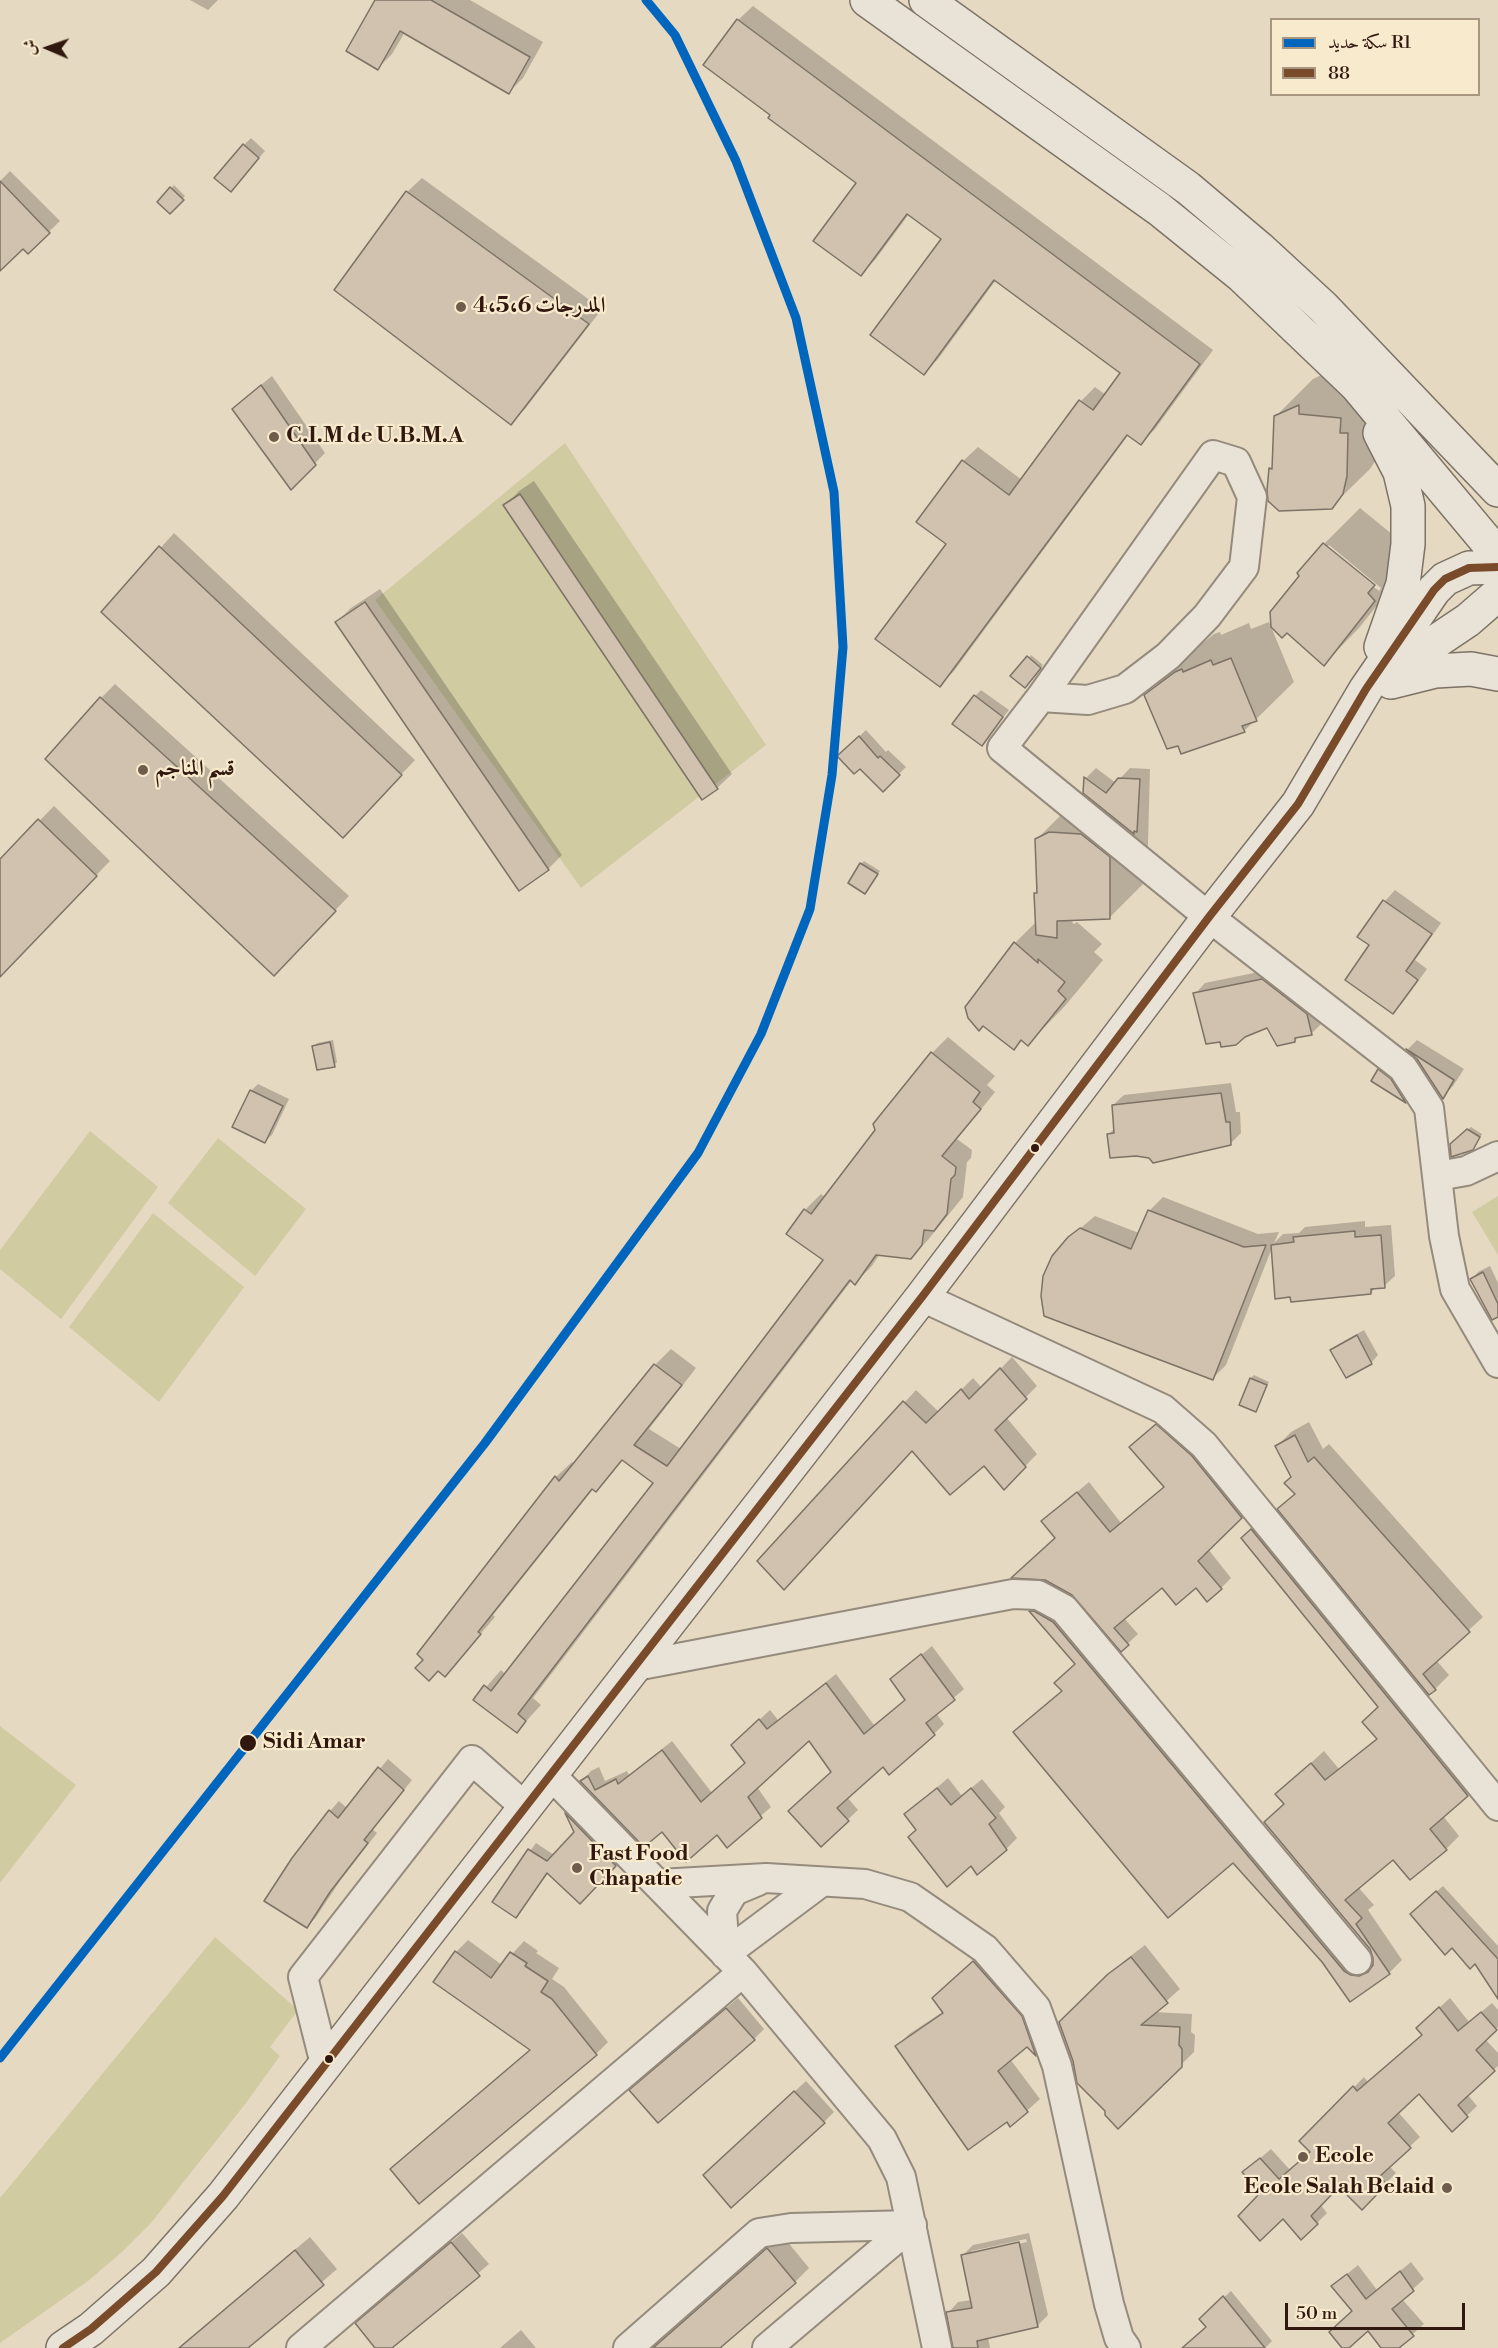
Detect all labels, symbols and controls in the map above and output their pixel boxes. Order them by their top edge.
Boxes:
north arrow [18,18,78,78]
legend [1270,18,1480,96]
text: سكة حديد R1 [1328,31,1411,54]
text: ش [20,39,40,56]
text: 88 [1328,62,1350,85]
place label: المدرجات 4،5،6 [473,294,605,320]
marker: المدرجات 4،5،6 [454,300,468,314]
place label: C.I.M de U.B.M.A [286,424,464,450]
marker: C.I.M de U.B.M.A [267,430,281,444]
place label: قسم المناجم [155,757,235,783]
marker: قسم المناجم [136,763,150,777]
unlabelled marker [1029,1142,1041,1154]
place label: Sidi Amar [263,1730,366,1756]
marker: Sidi Amar [238,1733,258,1753]
place label: Fast Food Chapatie [589,1842,689,1894]
marker: Fast Food Chapatie [570,1861,584,1875]
unlabelled marker [323,2053,335,2065]
place label: Ecole [1315,2144,1374,2170]
marker: Ecole [1296,2150,1310,2164]
place label: Ecole Salah Belaid [1244,2175,1435,2201]
marker: Ecole Salah Belaid [1440,2181,1454,2195]
scale bar [1288,2291,1468,2329]
text: 50 m [1296,2302,1337,2325]

